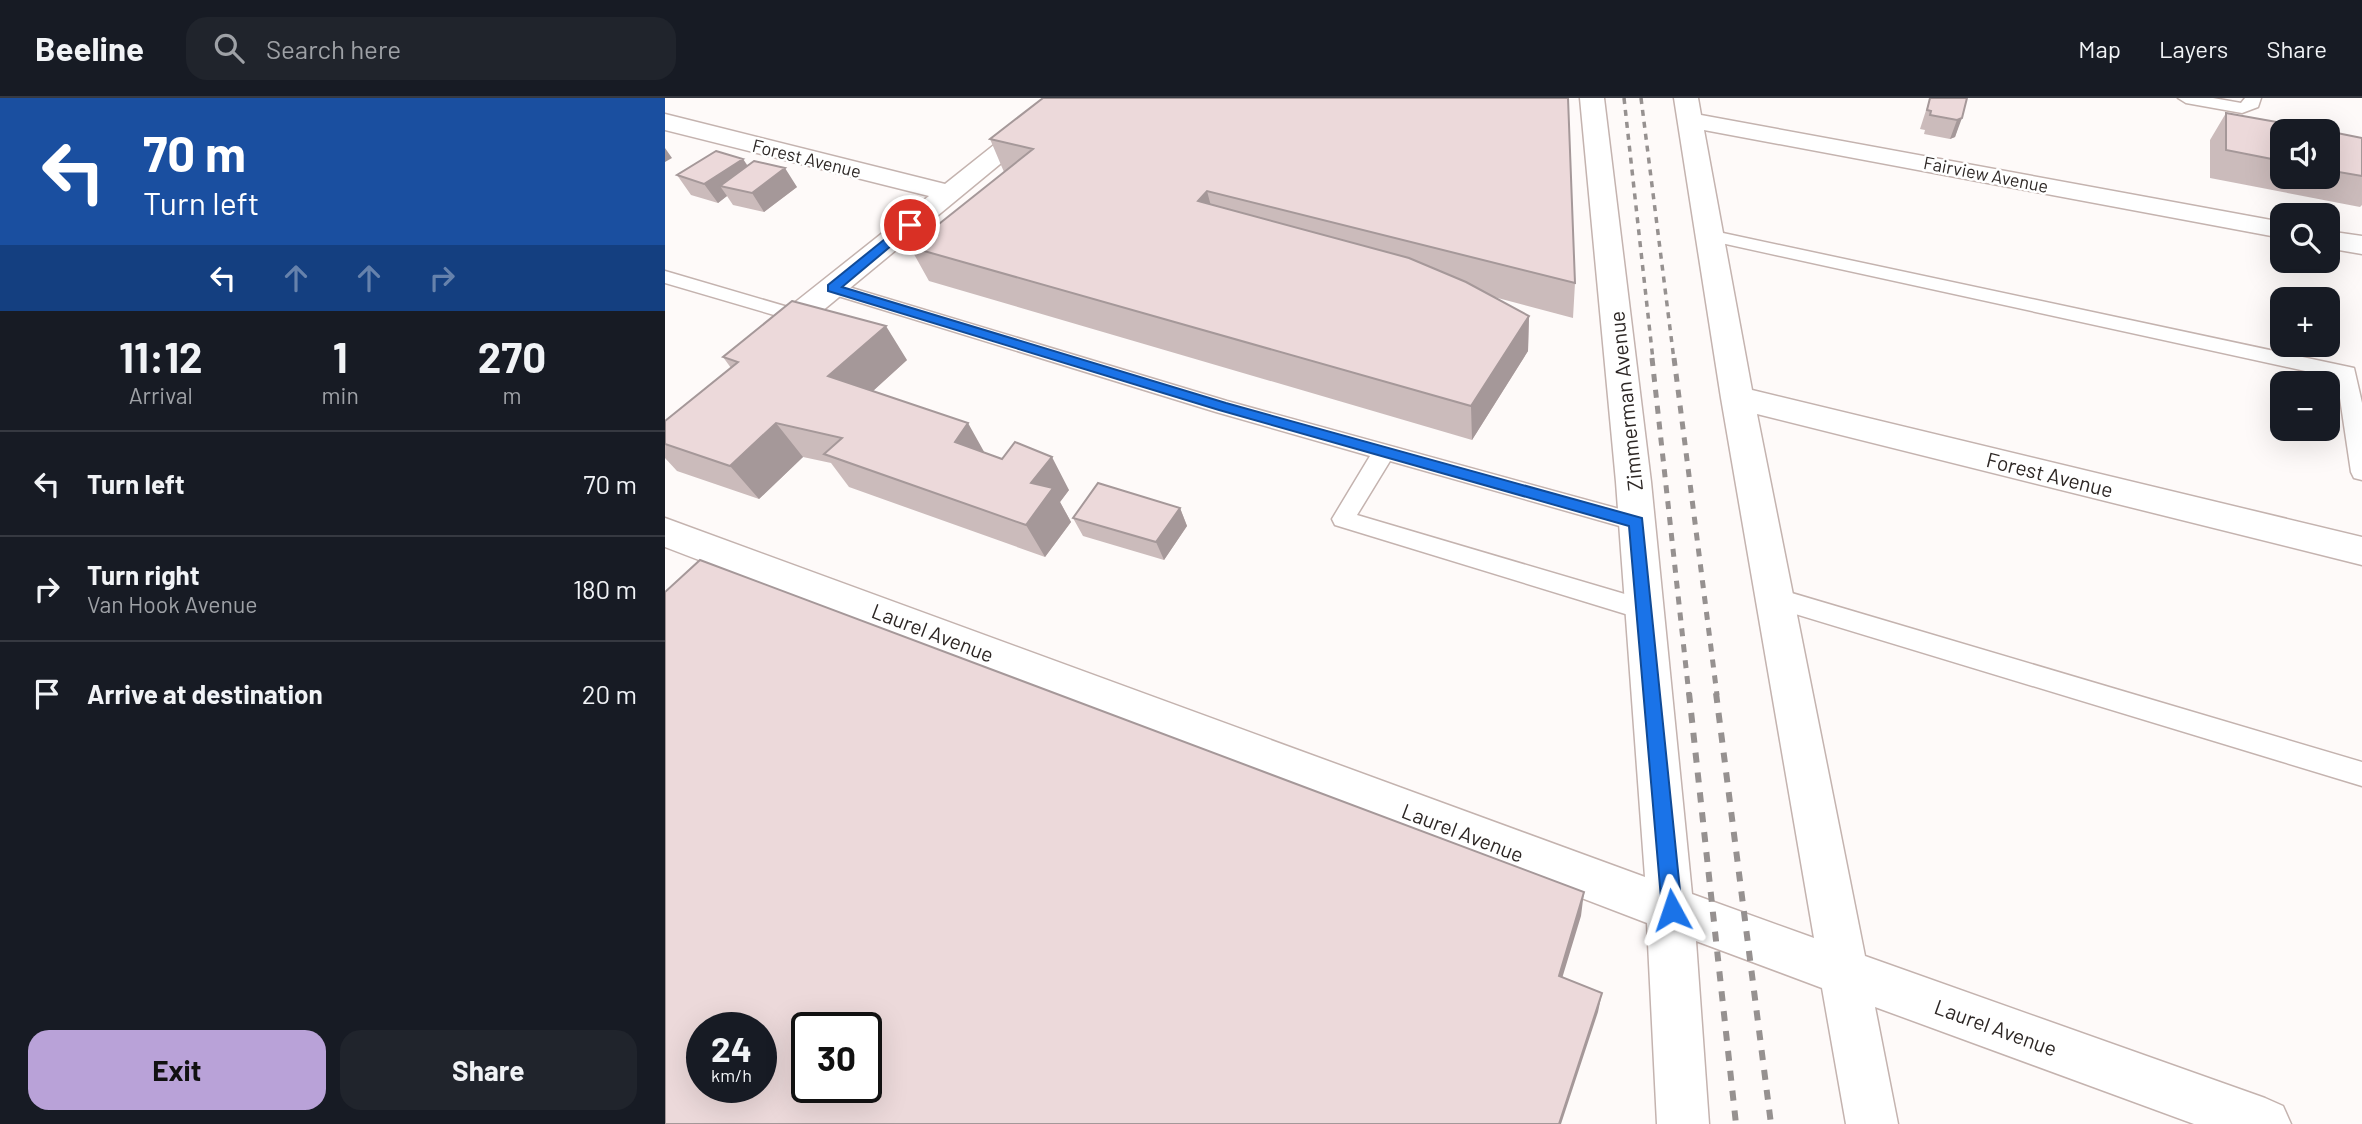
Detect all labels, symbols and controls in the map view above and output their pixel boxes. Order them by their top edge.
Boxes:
search box [186,17,676,80]
text: Beeline [35,28,144,68]
icon: search [210,29,248,67]
text: Search here [266,33,401,64]
text: Map [2078,34,2121,63]
text: Layers [2159,34,2228,63]
text: Share [2266,34,2327,63]
map controls [2270,119,2340,441]
button: sound [2270,119,2340,189]
text: 70 m [143,123,246,182]
icon: left [28,126,119,217]
street label: Forest Avenue [750,134,864,182]
street label: Fairview Avenue [1922,151,2050,197]
text: Turn left [143,183,260,221]
pin [880,195,940,255]
button: search [2270,203,2340,273]
icon: arrive [891,206,929,244]
icon: left [204,259,242,297]
icon: ahead [277,259,315,297]
icon: ahead [350,259,388,297]
icon: right [423,259,461,297]
button: + [2270,287,2340,357]
street label: Zimmerman Avenue [1603,310,1647,492]
text: 11:12 [119,331,203,381]
text: 1 [333,331,348,381]
text: 270 [478,331,546,381]
button: − [2270,371,2340,441]
text: Arrival [129,381,193,409]
text: min [322,381,359,409]
text: m [502,381,521,409]
street label: Forest Avenue [1984,446,2116,502]
icon: left [28,465,66,503]
text: Turn left [87,468,185,499]
text: 70 m [583,468,637,499]
text: Turn right [87,559,200,590]
icon: right [28,570,66,608]
text: 180 m [573,573,637,604]
text: Van Hook Avenue [87,590,258,618]
street label: Laurel Avenue [869,597,997,667]
icon: arrive [28,675,66,713]
text: Arrive at destination [87,678,323,709]
text: 20 m [582,678,637,709]
street label: Laurel Avenue [1399,797,1527,867]
position arrow [1635,873,1709,947]
street label: Laurel Avenue [1931,993,2061,1061]
speed limit sign: 30 [791,1012,882,1103]
text: 24 [711,1027,752,1069]
button: Exit [28,1030,326,1110]
button: Share [340,1030,637,1110]
text: km/h [711,1064,752,1086]

